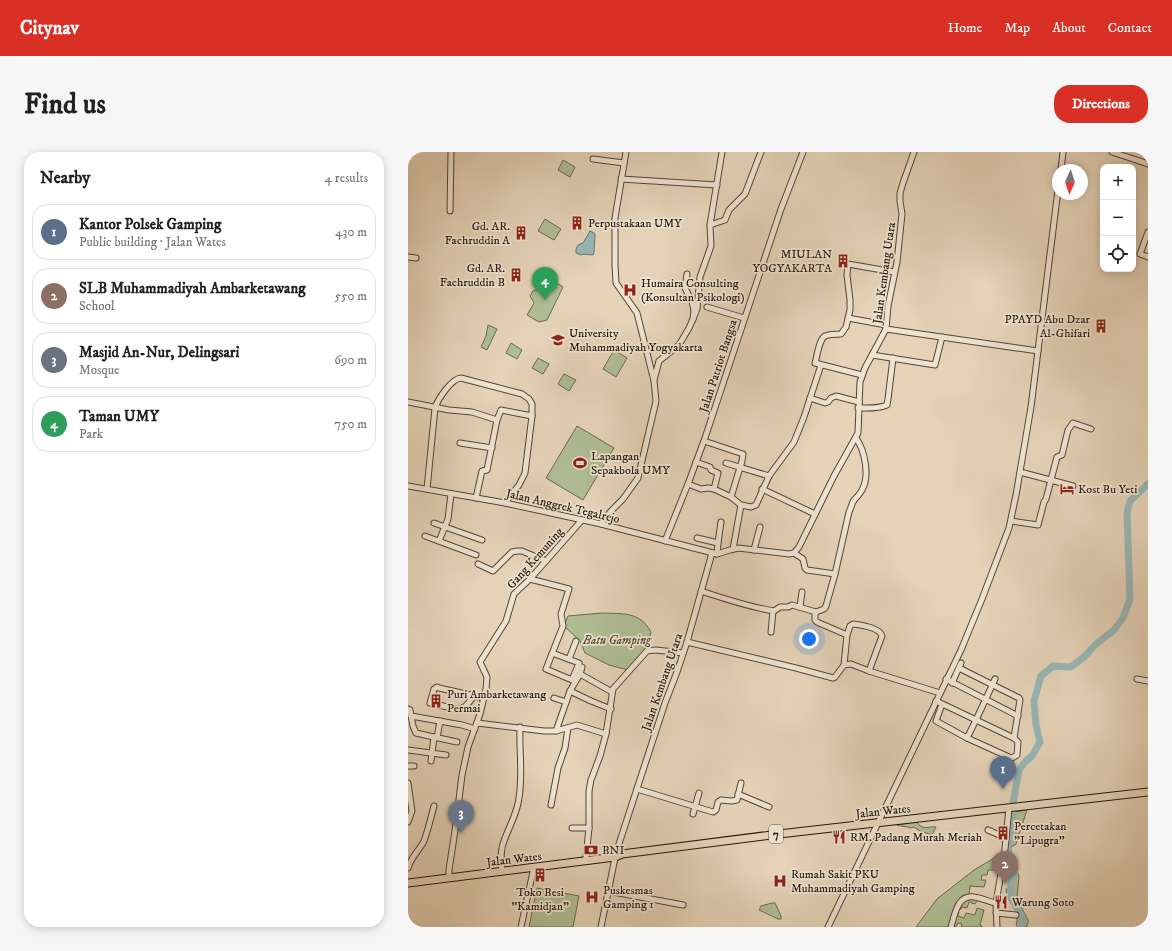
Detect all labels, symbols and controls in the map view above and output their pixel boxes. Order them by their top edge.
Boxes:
text: Citynav [20,17,79,40]
text: Home [948,19,982,37]
text: Map [1004,19,1030,37]
text: About [1052,19,1086,37]
text: Contact [1108,19,1152,37]
button: Directions [1054,85,1148,123]
text: Find us [24,87,106,122]
north arrow [1052,164,1088,200]
map controls [1100,164,1136,272]
button: + [1100,164,1136,200]
text: Nearby [40,167,90,189]
text: 4 results [325,170,368,186]
button: − [1100,200,1136,236]
text: Kantor Polsek Gamping [79,215,221,234]
building icon: Perpustakaan UMY [569,215,585,231]
place label: Perpustakaan UMY [588,216,682,231]
place label: Gd. AR. Fachruddin A [445,219,510,248]
street label: Jalan Kembang Utara [870,220,899,326]
text: 1 [52,224,56,240]
text: 430 m [335,224,367,240]
building icon: Gd. AR. Fachruddin A [513,225,529,241]
text: Public building · Jalan Wates [79,234,226,250]
button: locate [1100,236,1136,272]
place label: MIULAN YOGYAKARTA [752,247,832,276]
building icon: MIULAN YOGYAKARTA [835,253,851,269]
place label: Gd. AR. Fachruddin B [440,261,505,290]
building icon: Gd. AR. Fachruddin B [508,267,524,283]
pin: 4 [532,267,558,300]
place label: Humaira Consulting (Konsultan Psikologi) [641,276,744,305]
text: SLB Muhammadiyah Ambarketawang [79,279,306,298]
hospital icon: Humaira Consulting (Konsultan Psikologi) [622,282,638,298]
text: 2 [51,288,57,304]
text: 550 m [335,288,367,304]
text: School [79,298,115,314]
place label: PPAYD Abu Dzar Al-Ghifari [1004,312,1091,341]
street label: Jalan Patriot Bangsa [696,317,741,415]
building icon: PPAYD Abu Dzar Al-Ghifari [1093,318,1109,334]
place label: University Muhammadiyah Yogyakarta [569,326,704,355]
school or university icon: University Muhammadiyah Yogyakarta [550,332,566,348]
text: Masjid An-Nur, Delingsari [79,343,239,362]
text: 3 [52,352,56,368]
text: 690 m [334,352,367,368]
text: Mosque [79,362,119,378]
text: Taman UMY [79,407,159,426]
text: 4 [50,416,58,432]
text: 750 m [334,416,367,432]
text: Park [79,426,103,442]
place label: Lapangan Sepakbola UMY [591,449,670,478]
sports icon: Lapangan Sepakbola UMY [572,455,588,471]
hotel icon: Kost Bu Yeti [1059,481,1075,497]
place label: Kost Bu Yeti [1078,482,1137,497]
street label: Jalan Anggrek Tegalrejo [504,486,621,527]
street label: Gang Kemuning [504,524,567,592]
your location [799,629,819,649]
street label: Jalan Kembang Utara [638,630,687,734]
park label: Batu Gamping [582,633,652,648]
place label: Puri Ambarketawang Permai [447,687,546,716]
building icon: Puri Ambarketawang Permai [428,693,444,709]
pin: 1 [990,756,1016,789]
pin: 3 [448,800,474,833]
street label: Jalan Wates [854,801,911,822]
place label: Percetakan "Lipugra" [1014,819,1067,848]
road number: 7 [769,825,783,843]
building icon: Percetakan "Lipugra" [995,825,1011,841]
restaurant icon: RM. Padang Murah Meriah [831,829,847,845]
place label: RM. Padang Murah Meriah [850,830,983,845]
bank icon: BNI [583,842,599,858]
place label: BNI [602,843,624,858]
street label: Jalan Wates [485,849,542,870]
pin: 2 [992,851,1018,884]
building icon: Toko Besi "Kamidjan" [532,867,548,883]
place label: Rumah Sakit PKU Muhammadiyah Gamping [791,867,915,896]
hospital icon: Rumah Sakit PKU Muhammadiyah Gamping [772,873,788,889]
place label: Puskesmas Gamping 1 [603,883,654,912]
place label: Toko Besi "Kamidjan" [511,885,569,914]
hospital icon: Puskesmas Gamping 1 [584,889,600,905]
restaurant icon: Warung Soto [993,894,1009,910]
place label: Warung Soto [1011,895,1074,910]

